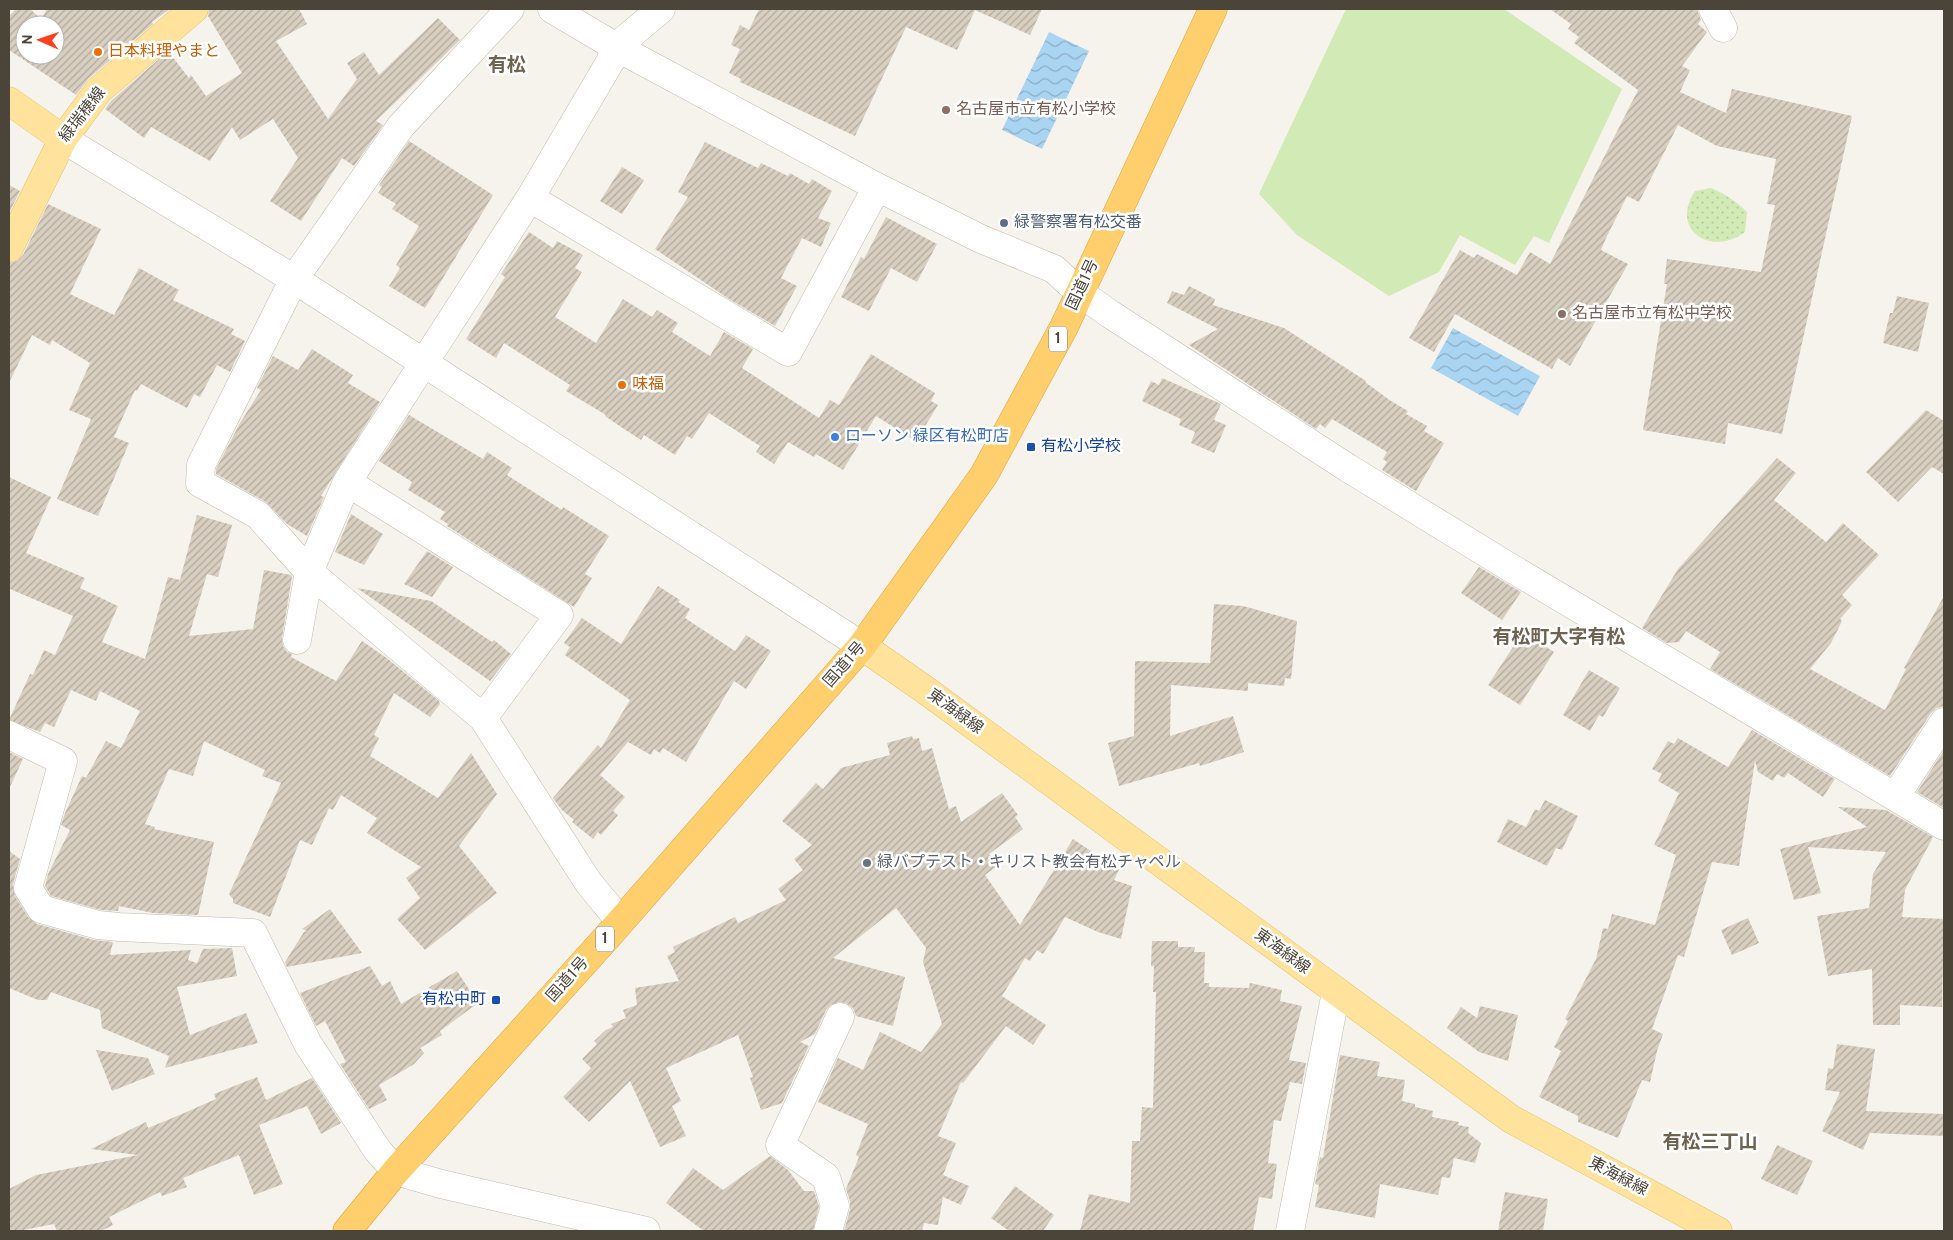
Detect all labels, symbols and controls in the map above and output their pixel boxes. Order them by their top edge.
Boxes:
north arrow [15,15,65,65]
text: N [20,34,37,45]
place label: 日本料理やまと [108,42,220,62]
marker: 日本料理やまと [92,46,104,58]
district label: 有松 [488,54,526,78]
street label: 緑瑞穂線 [55,84,111,146]
place label: 名古屋市立有松小学校 [956,100,1116,120]
marker: 名古屋市立有松小学校 [940,104,952,116]
place label: 緑警察署有松交番 [1014,213,1142,233]
marker: 緑警察署有松交番 [998,217,1010,229]
street label: 国道1号 [1063,256,1103,314]
place label: 名古屋市立有松中学校 [1572,304,1732,324]
marker: 名古屋市立有松中学校 [1556,308,1568,320]
road number: 1 [1049,326,1067,352]
place label: 味福 [632,375,664,395]
marker: 味福 [616,379,628,391]
place label: ローソン 緑区有松町店 [845,427,1009,447]
marker: ローソン 緑区有松町店 [829,431,841,443]
place label: 有松小学校 [1041,437,1121,457]
marker: 有松小学校 [1025,441,1037,453]
district label: 有松町大字有松 [1492,626,1626,650]
street label: 国道1号 [820,638,870,692]
street label: 東海緑線 [923,685,987,739]
place label: 緑バプテスト・キリスト教会有松チャペル [877,853,1181,873]
marker: 緑バプテスト・キリスト教会有松チャペル [861,857,873,869]
street label: 東海緑線 [1250,925,1314,979]
road number: 1 [596,926,614,952]
street label: 国道1号 [543,953,593,1007]
place label: 有松中町 [422,990,486,1010]
marker: 有松中町 [490,994,502,1006]
district label: 有松三丁山 [1662,1131,1758,1155]
street label: 東海緑線 [1585,1153,1651,1201]

